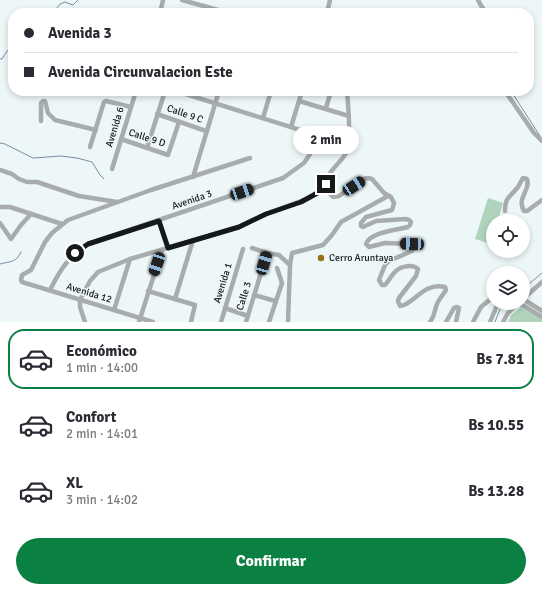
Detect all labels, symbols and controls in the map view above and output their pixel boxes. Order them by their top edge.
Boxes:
text: Avenida 3 [48,24,112,42]
text: Avenida Circunvalacion Este [48,63,233,81]
street label: Calle 9 C [165,102,205,126]
street label: Avenida 6 [103,105,127,149]
street label: Calle 9 D [127,126,167,150]
callout: 2 min [293,126,359,154]
text: 2 min [310,132,342,148]
car [341,174,367,198]
route end [317,175,335,193]
car [229,182,255,202]
street label: Avenida 3 [170,188,214,212]
map controls [486,214,530,310]
button: locate [486,214,530,258]
car [400,238,424,250]
route start [66,244,84,262]
car [255,250,273,276]
car [147,251,167,277]
place label: Cerro Aruntaya [329,252,393,264]
marker: Cerro Aruntaya [316,253,326,263]
street label: Avenida 1 [211,261,235,305]
button: layers [486,266,530,310]
street label: Avenida 12 [65,280,113,306]
street label: Calle 3 [234,280,254,312]
icon: car [18,341,54,377]
text: Económico [66,342,137,360]
text: Bs 7.81 [476,350,524,368]
text: 1 min · 14:00 [66,360,138,376]
icon: car [18,407,54,443]
text: Confort [66,408,116,426]
text: Bs 10.55 [468,416,524,434]
text: 2 min · 14:01 [66,426,138,442]
icon: car [18,473,54,509]
text: XL [66,474,83,492]
text: Bs 13.28 [468,482,524,500]
text: 3 min · 14:02 [66,492,138,508]
button: Confirmar [16,538,526,584]

